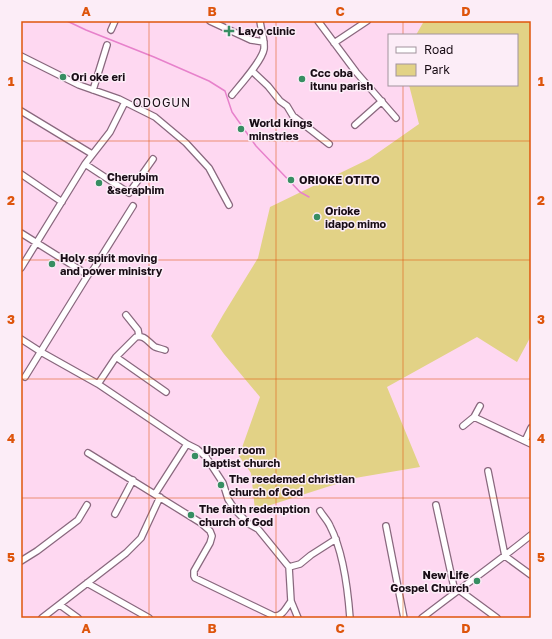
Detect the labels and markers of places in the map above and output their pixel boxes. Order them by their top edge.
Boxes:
place label: Layo clinic [238,24,296,37]
marker: Layo clinic [223,25,235,37]
place label: Ccc oba itunu parish [310,66,374,92]
place label: Ori oke eri [71,70,125,83]
marker: Ori oke eri [58,72,68,82]
marker: Ccc oba itunu parish [297,74,307,84]
place label: World kings minstries [249,116,312,142]
marker: World kings minstries [236,124,246,134]
place label: Cherubim &seraphim [107,170,164,196]
place label: ORIOKE OTITO [299,173,380,186]
marker: ORIOKE OTITO [286,175,296,185]
marker: Cherubim &seraphim [94,178,104,188]
place label: Orioke idapo mimo [325,204,387,230]
marker: Orioke idapo mimo [312,212,322,222]
place label: Holy spirit moving and power ministry [60,251,163,277]
marker: Holy spirit moving and power ministry [47,259,57,269]
place label: Upper room baptist church [203,443,280,469]
marker: Upper room baptist church [190,451,200,461]
place label: The reedemed christian church of God [229,472,355,498]
marker: The reedemed christian church of God [216,480,226,490]
place label: The faith redemption church of God [199,502,310,528]
marker: The faith redemption church of God [186,510,196,520]
place label: New Life Gospel Church [390,568,469,594]
marker: New Life Gospel Church [472,576,482,586]

